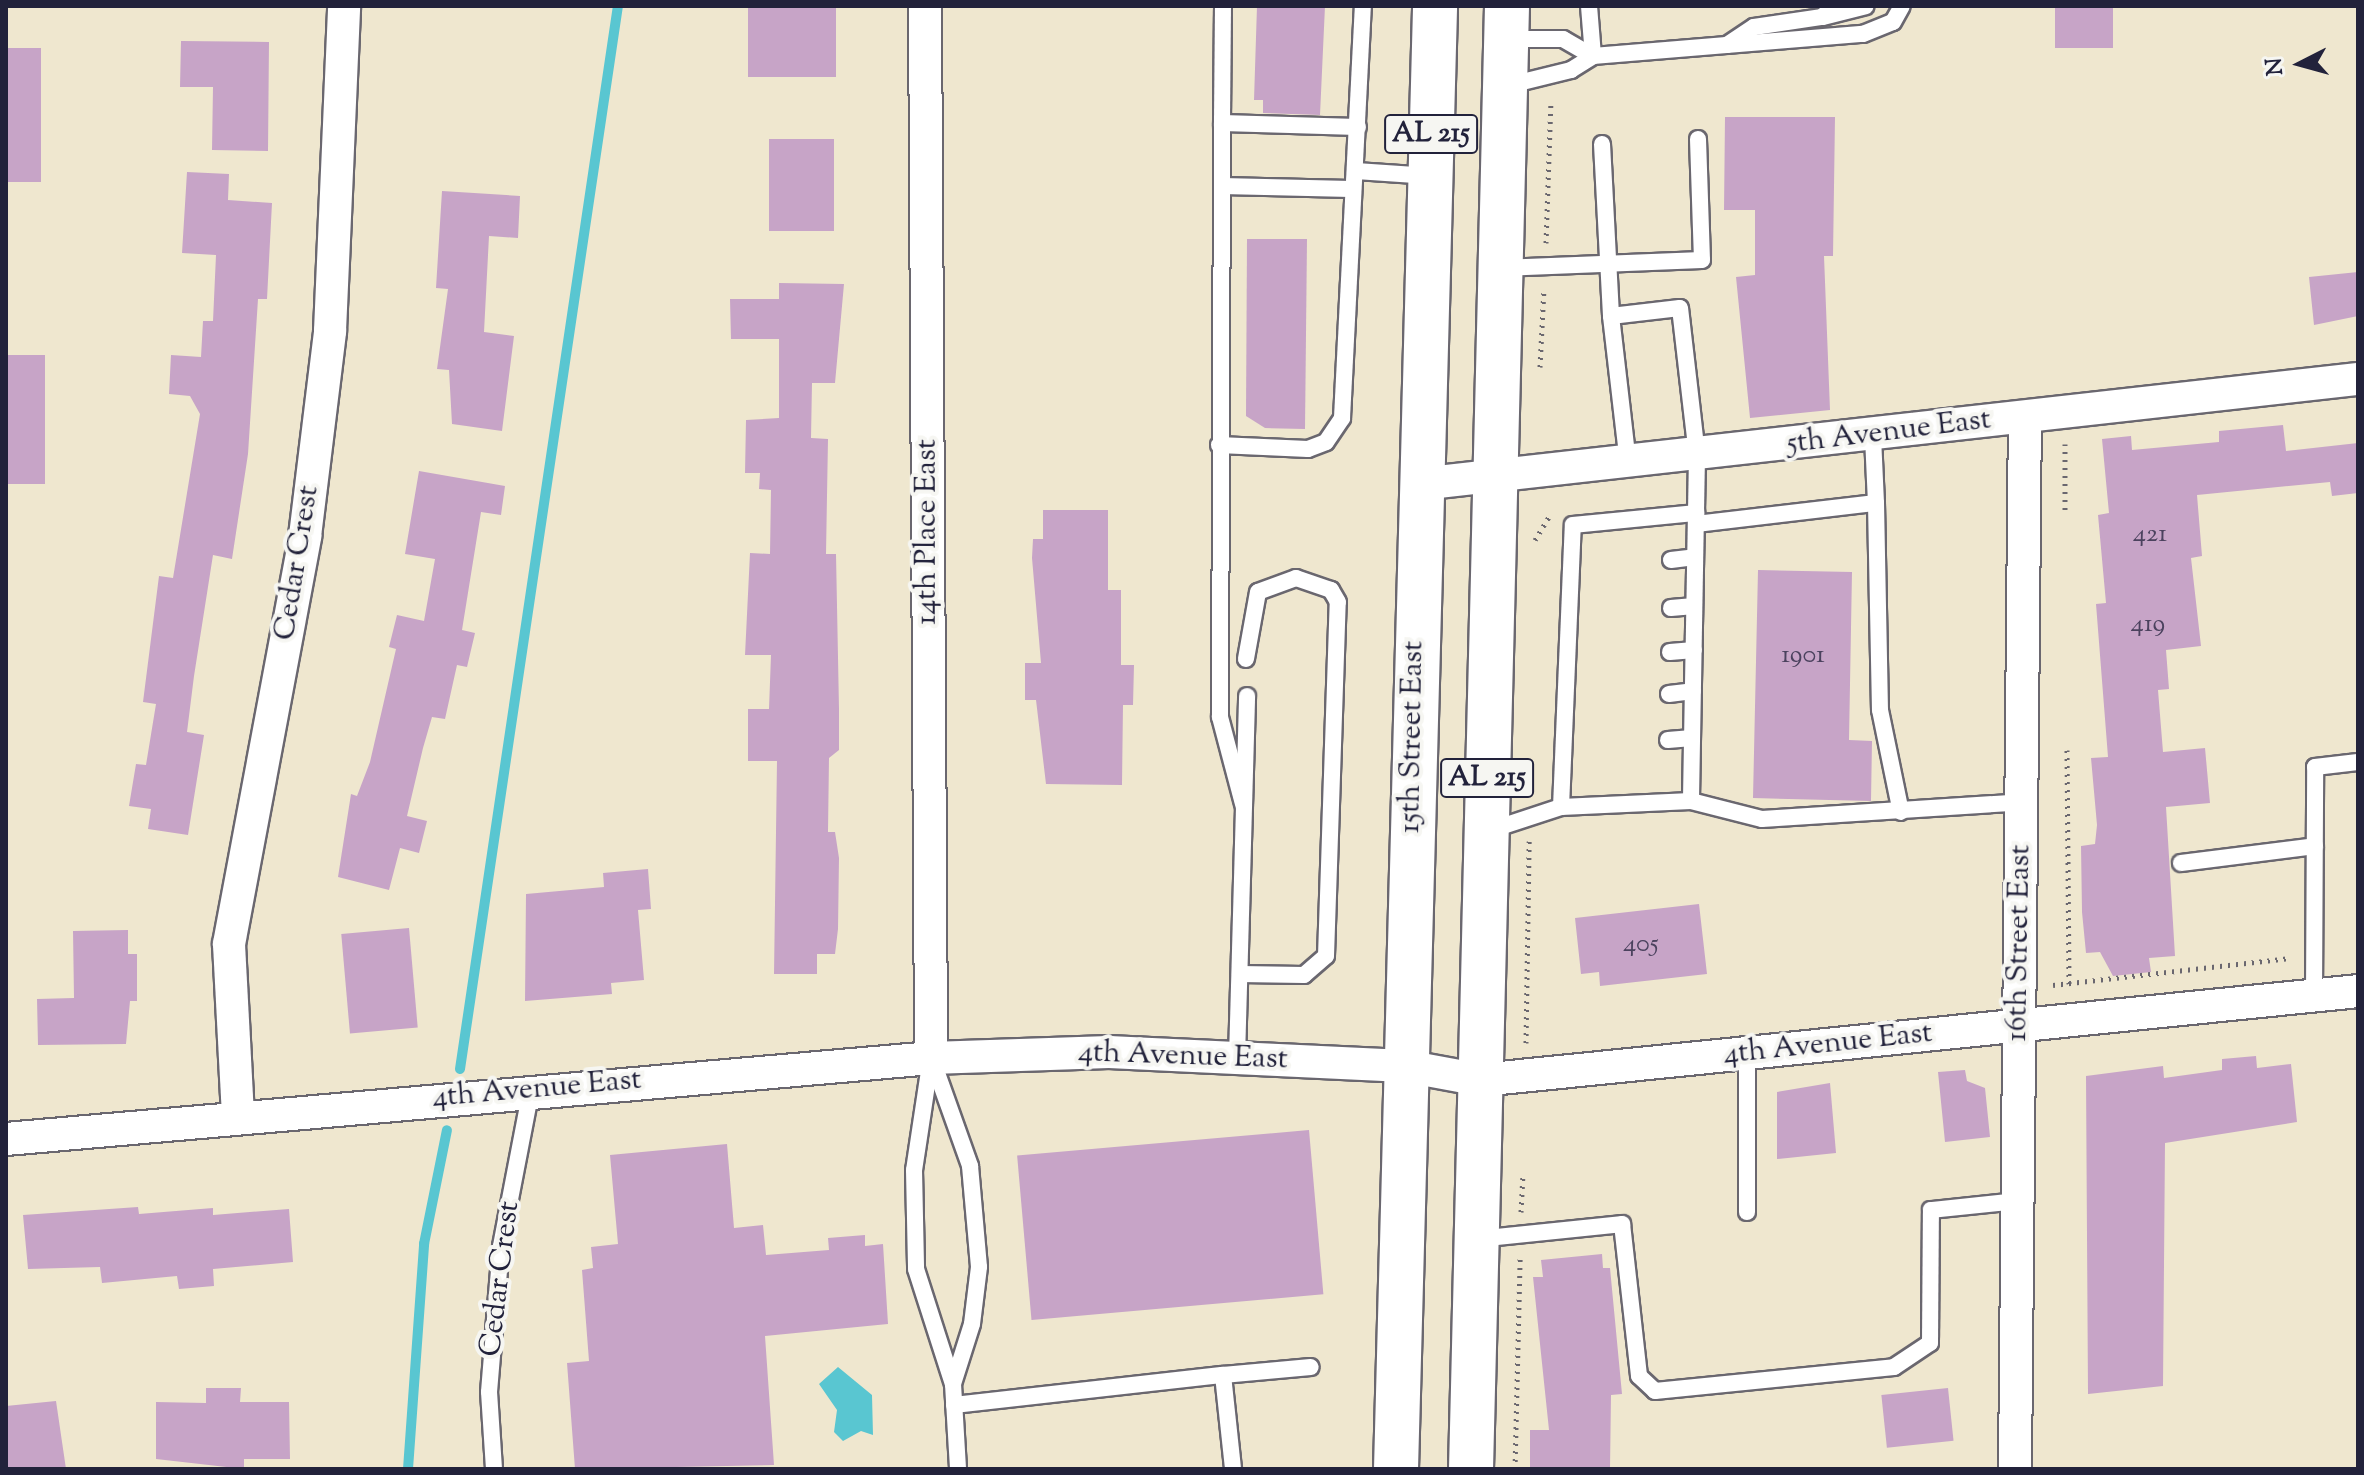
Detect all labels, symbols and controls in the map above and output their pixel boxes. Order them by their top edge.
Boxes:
north arrow [2260,24,2340,104]
text: N [2259,56,2293,77]
road number: AL 215 [1383,110,1479,158]
street label: 5th Avenue East [1785,403,1993,463]
street label: 14th Place East [910,439,946,625]
street label: Cedar Crest [268,483,328,643]
house number: 421 [2133,519,2167,551]
house number: 419 [2131,609,2165,641]
street label: 15th Street East [1393,640,1433,834]
house number: 1901 [1781,640,1825,672]
road number: AL 215 [1439,754,1535,802]
street label: 16th Street East [2000,844,2040,1042]
house number: 405 [1623,929,1659,961]
street label: 4th Avenue East [1722,1016,1934,1074]
street label: 4th Avenue East [1078,1035,1288,1079]
street label: 4th Avenue East [431,1063,643,1117]
street label: Cedar Crest [474,1199,528,1359]

